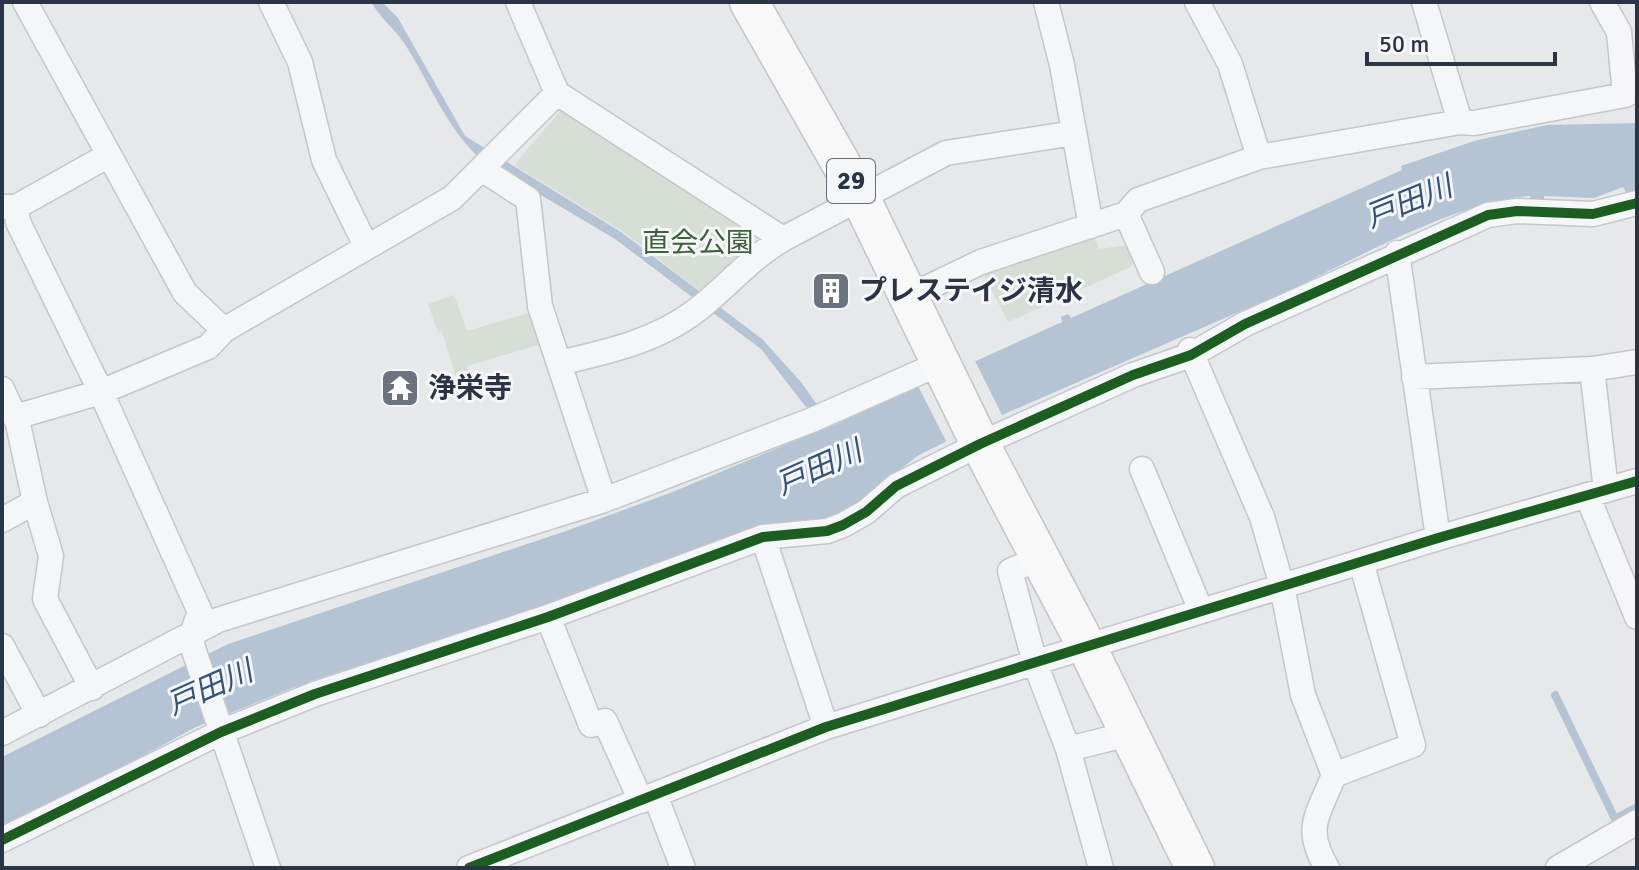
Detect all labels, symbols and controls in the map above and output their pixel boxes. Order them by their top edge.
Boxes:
scale bar [1367,16,1555,66]
text: 50 m [1379,29,1429,59]
road number: 29 [827,159,875,203]
water label: 戸田川 [1360,167,1460,236]
park label: 直会公園 [642,226,754,260]
building icon: プレステイジ清水 [810,270,852,312]
place label: プレステイジ清水 [859,274,1083,308]
temple icon: 浄栄寺 [379,367,421,409]
place label: 浄栄寺 [428,371,512,405]
water label: 戸田川 [770,432,870,503]
water label: 戸田川 [161,652,261,723]

